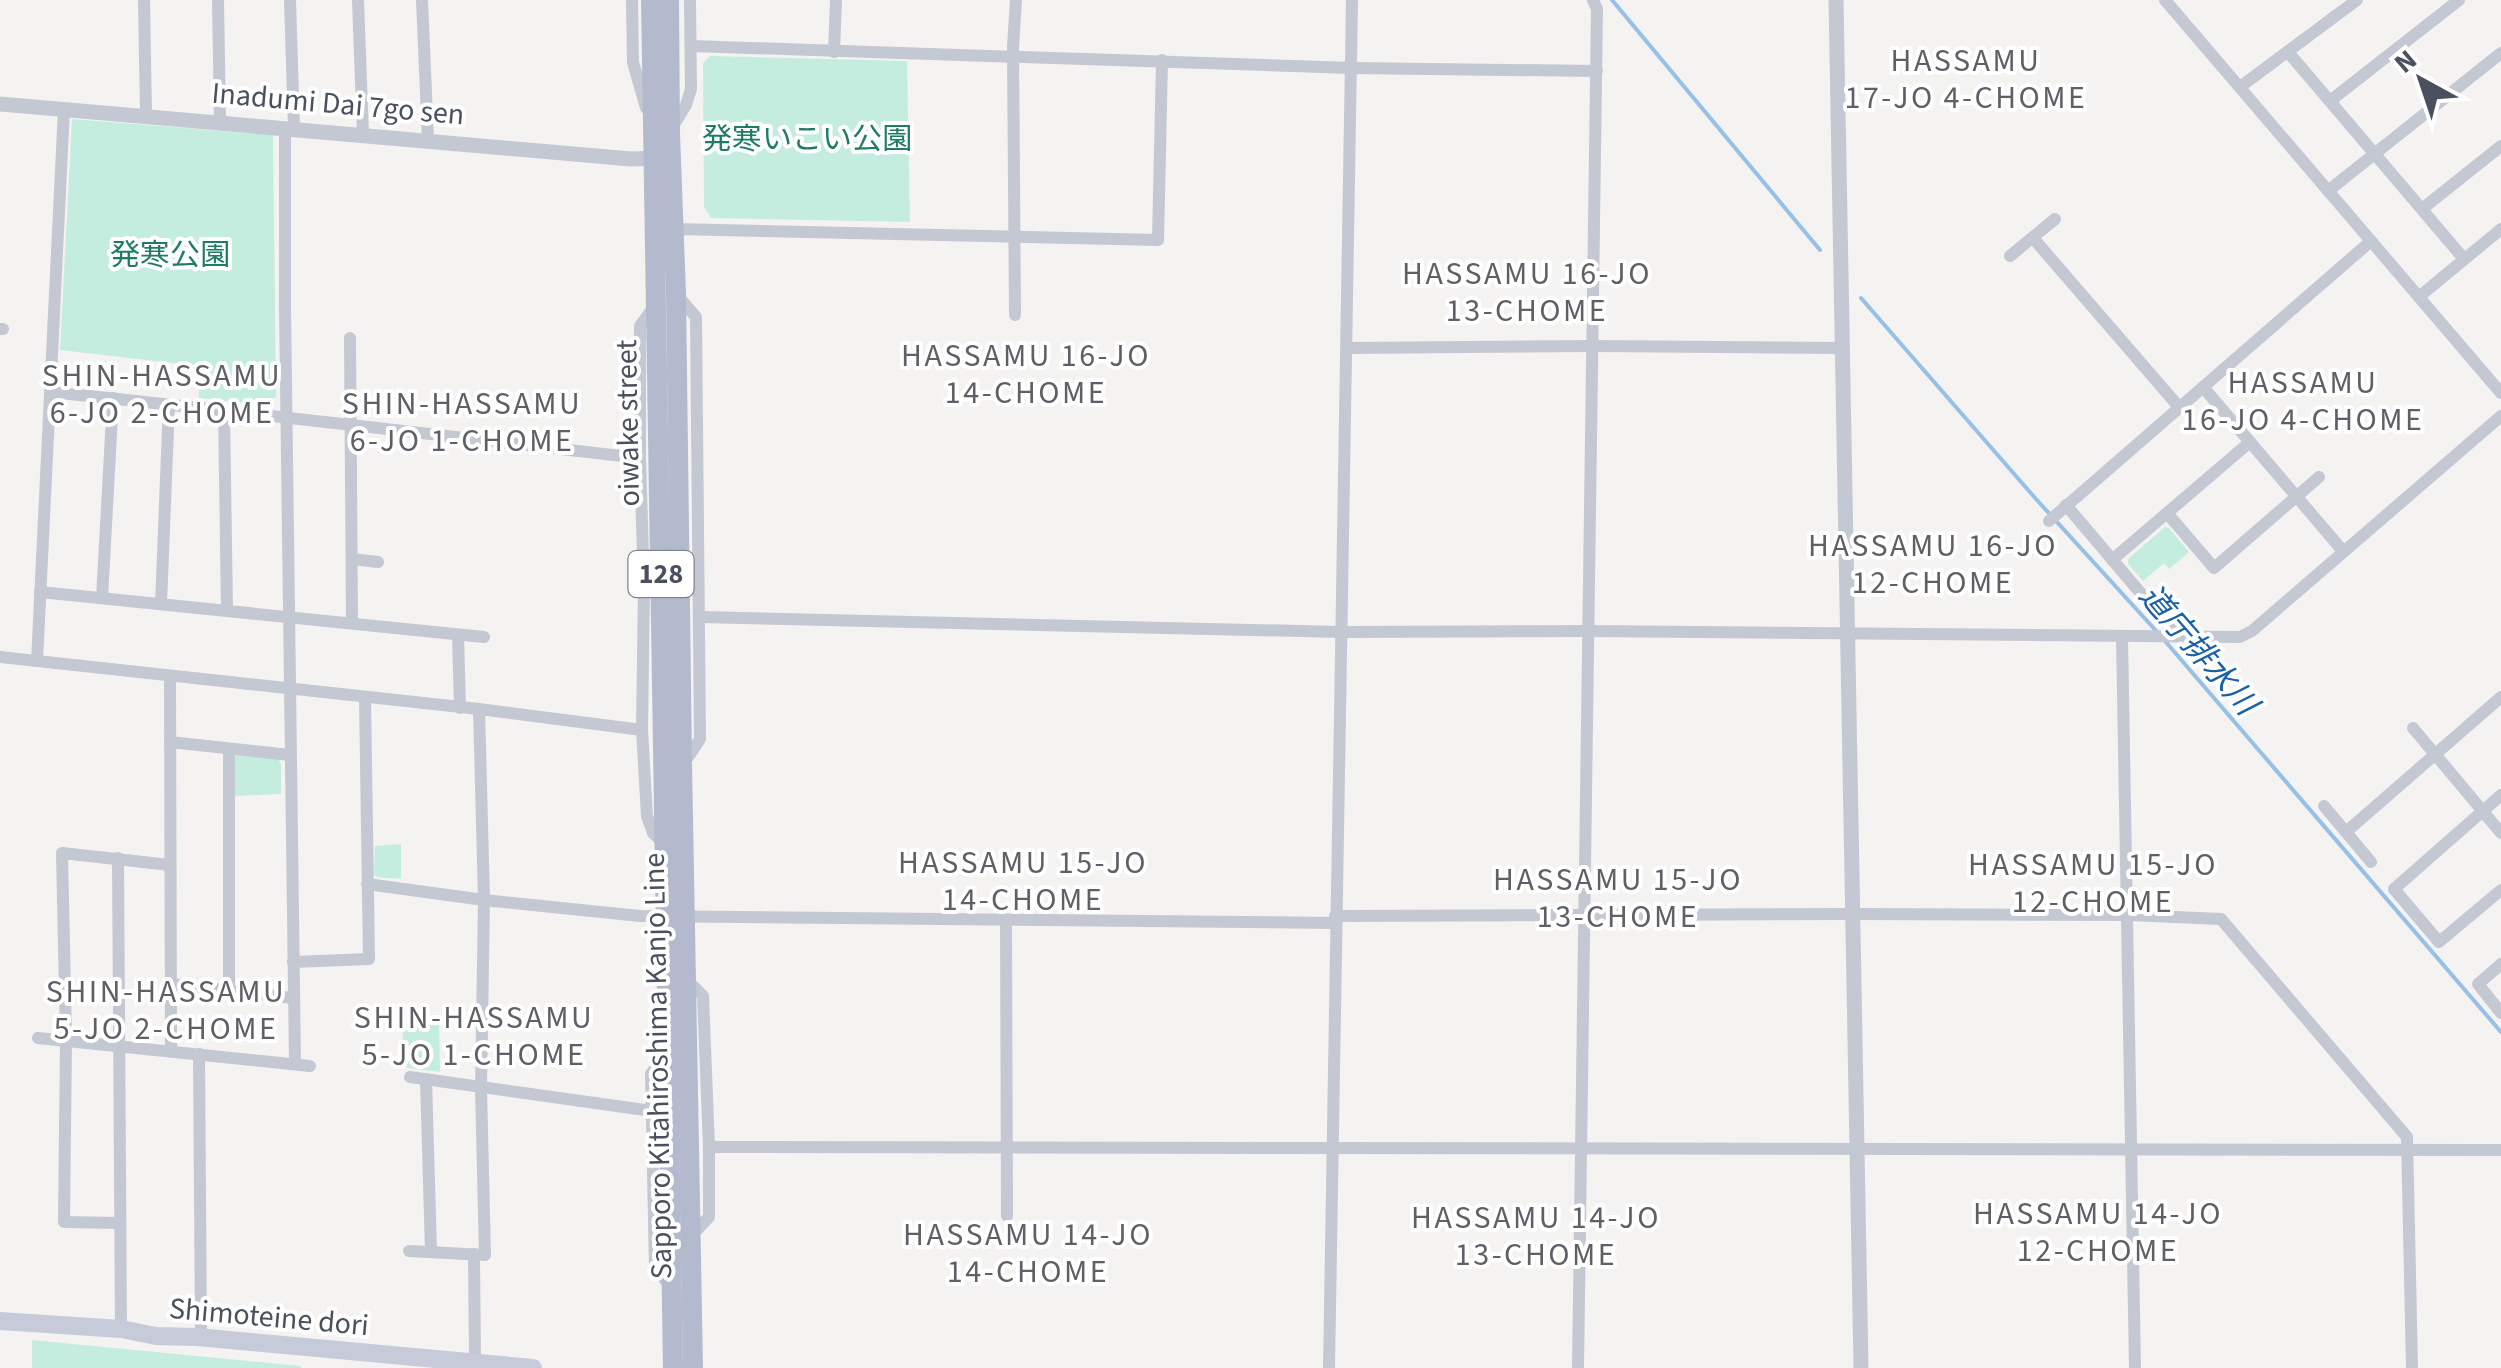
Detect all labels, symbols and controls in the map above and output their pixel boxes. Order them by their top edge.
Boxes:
north arrow [2371,30,2471,130]
district label: HASSAMU 17-JO 4-CHOME [1845,38,2087,121]
text: N [2386,40,2426,83]
street label: Inadumi Dai 7go sen [210,72,466,136]
park label: 発寒いこい公園 [702,118,912,161]
park label: 発寒公園 [110,234,230,277]
district label: HASSAMU 16-JO 13-CHOME [1402,251,1652,334]
district label: HASSAMU 16-JO 14-CHOME [901,333,1151,416]
street label: oiwake street [605,339,651,507]
district label: SHIN-HASSAMU 6-JO 2-CHOME [42,353,282,436]
district label: HASSAMU 16-JO 4-CHOME [2182,360,2424,443]
district label: SHIN-HASSAMU 6-JO 1-CHOME [342,381,582,464]
district label: HASSAMU 16-JO 12-CHOME [1808,523,2058,606]
road number: 128 [628,551,694,597]
water label: 道庁排水川 [2128,575,2270,728]
district label: HASSAMU 15-JO 14-CHOME [898,840,1148,923]
district label: HASSAMU 15-JO 12-CHOME [1968,842,2218,925]
street label: Sapporo Kitahiroshima Kanjo Line [633,852,683,1280]
district label: HASSAMU 15-JO 13-CHOME [1493,857,1743,940]
district label: SHIN-HASSAMU 5-JO 2-CHOME [46,969,286,1052]
district label: SHIN-HASSAMU 5-JO 1-CHOME [354,995,594,1078]
district label: HASSAMU 14-JO 12-CHOME [1973,1191,2223,1274]
district label: HASSAMU 14-JO 13-CHOME [1411,1195,1661,1278]
district label: HASSAMU 14-JO 14-CHOME [903,1212,1153,1295]
street label: Shimoteine dori [167,1287,371,1347]

